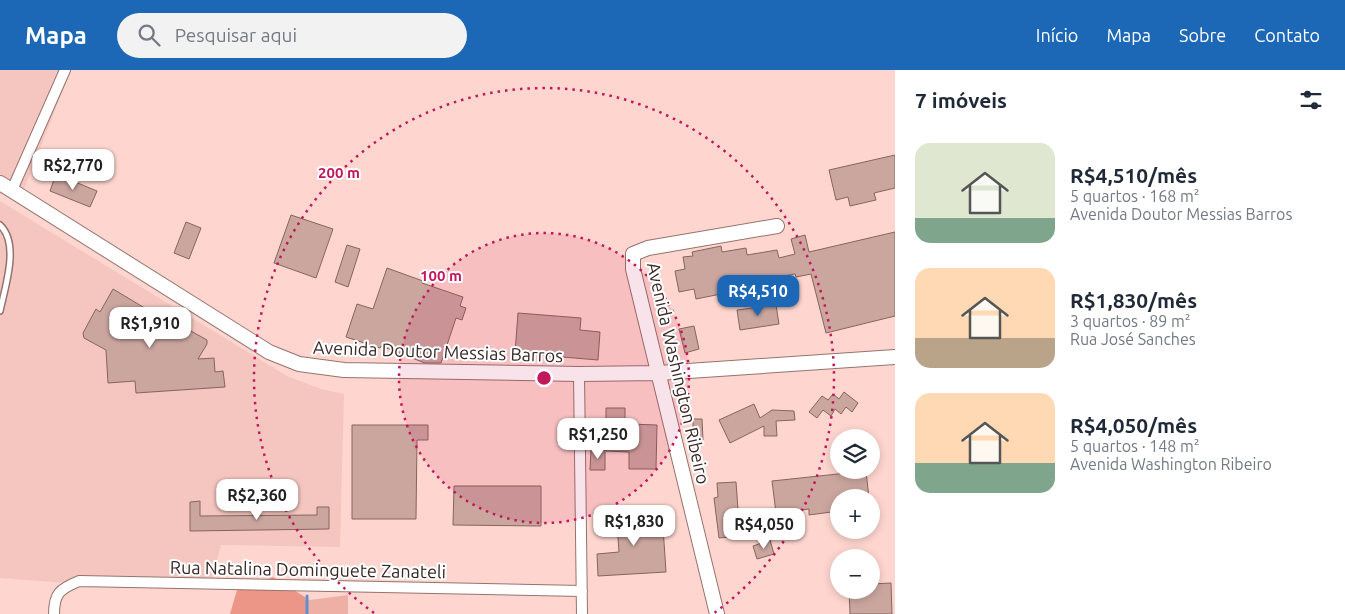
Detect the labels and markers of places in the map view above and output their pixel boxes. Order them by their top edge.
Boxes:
pin: R$2,770 [27,148,119,191]
pin: R$4,510 [712,274,804,317]
pin: R$1,910 [104,306,196,349]
centre of rings [535,369,553,387]
pin: R$1,250 [552,418,644,460]
pin: R$2,360 [211,478,303,521]
pin: R$1,830 [588,504,680,547]
pin: R$4,050 [718,508,810,550]

